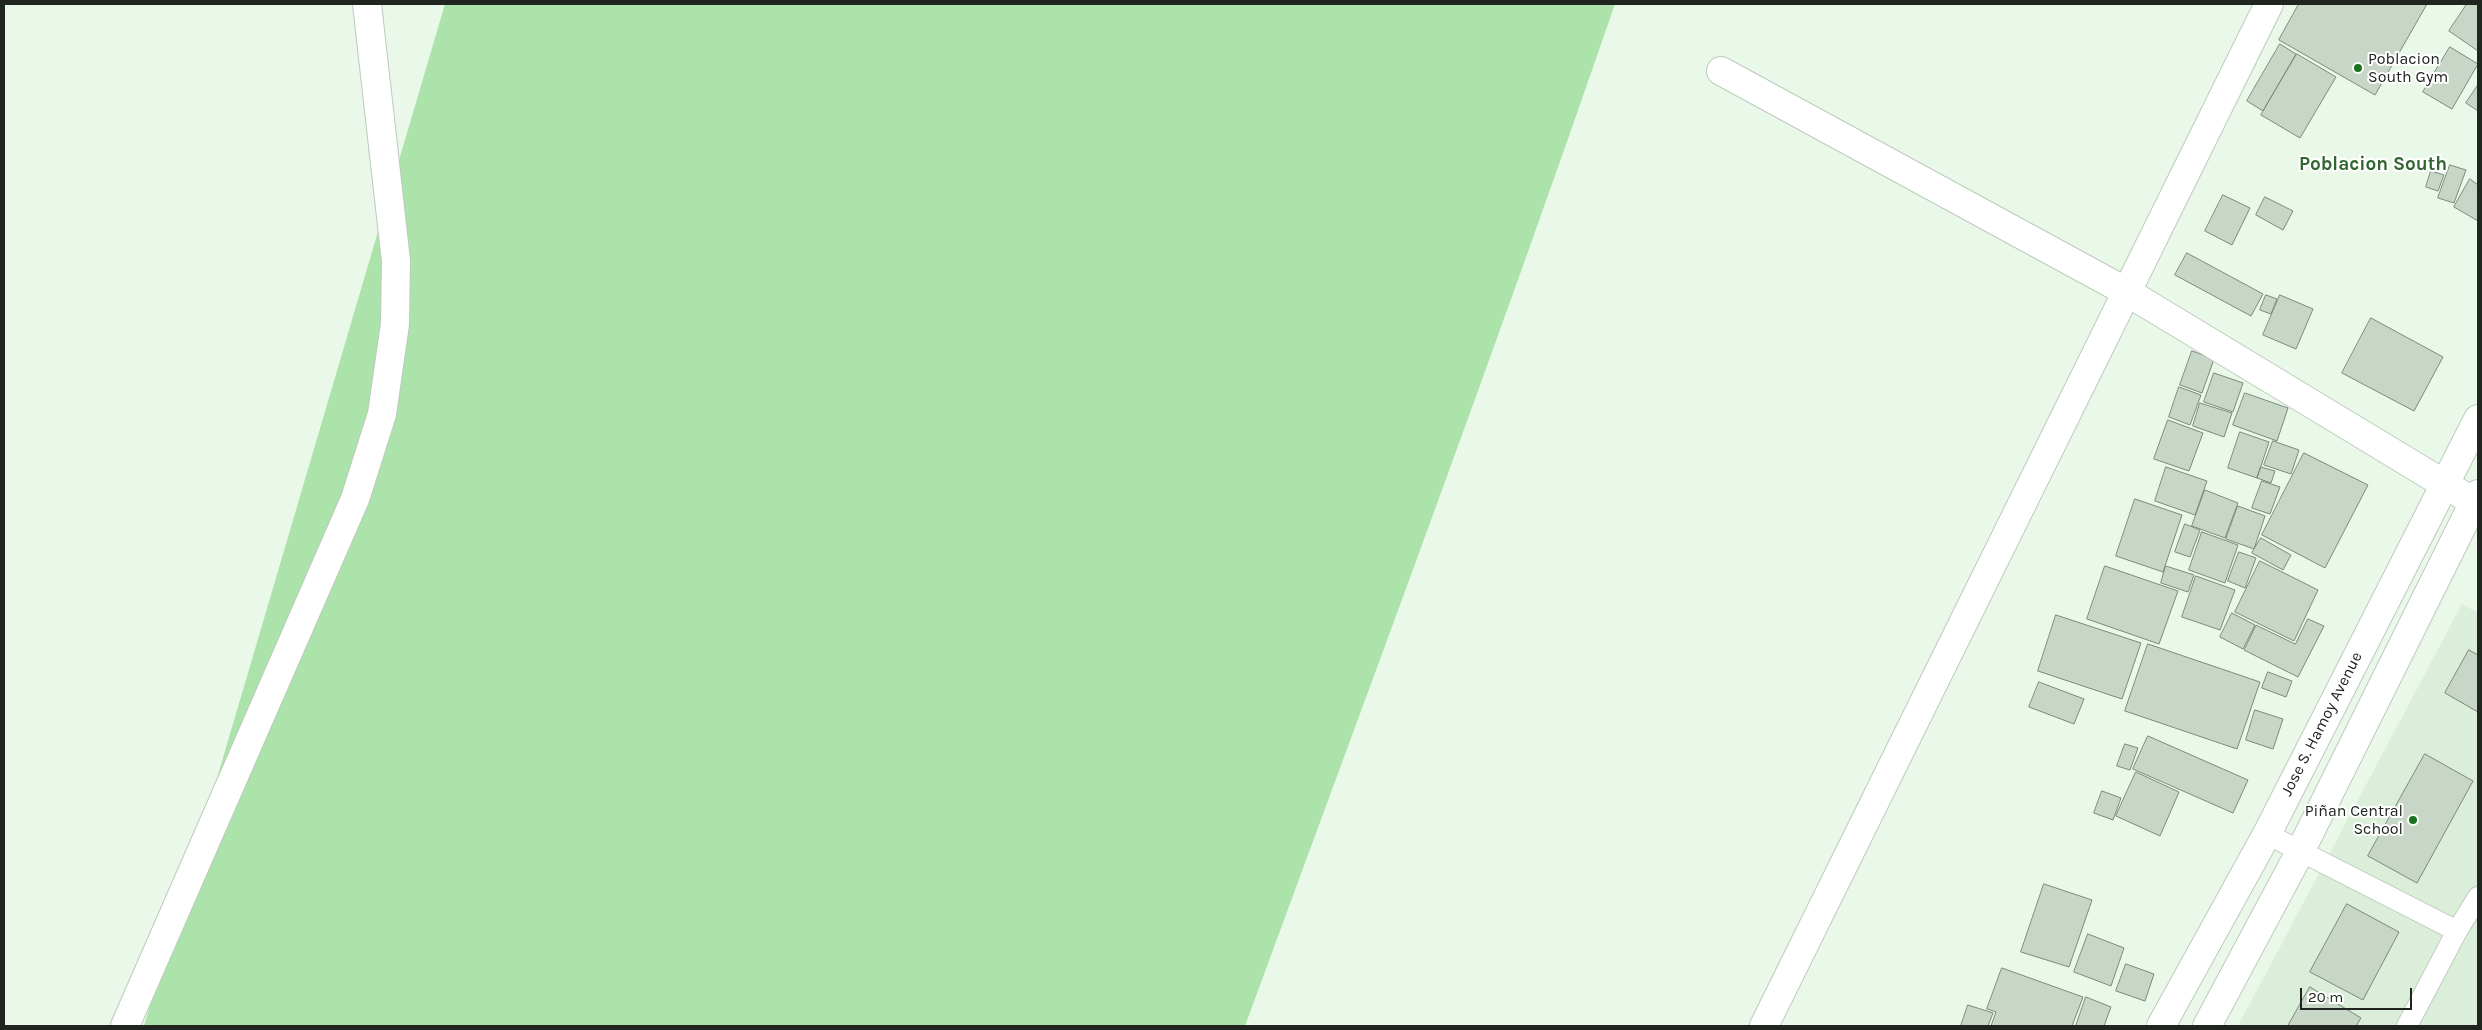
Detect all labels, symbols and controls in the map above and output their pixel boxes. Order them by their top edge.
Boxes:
place label: Poblacion South Gym [2368,49,2448,87]
marker: Poblacion South Gym [2352,62,2364,74]
district label: Poblacion South [2299,154,2447,176]
street label: Jose S. Hamoy Avenue [2277,649,2367,799]
place label: Piñan Central School [2305,801,2403,839]
marker: Piñan Central School [2407,814,2419,826]
scale bar [2302,978,2414,1010]
text: 20 m [2308,988,2343,1006]

